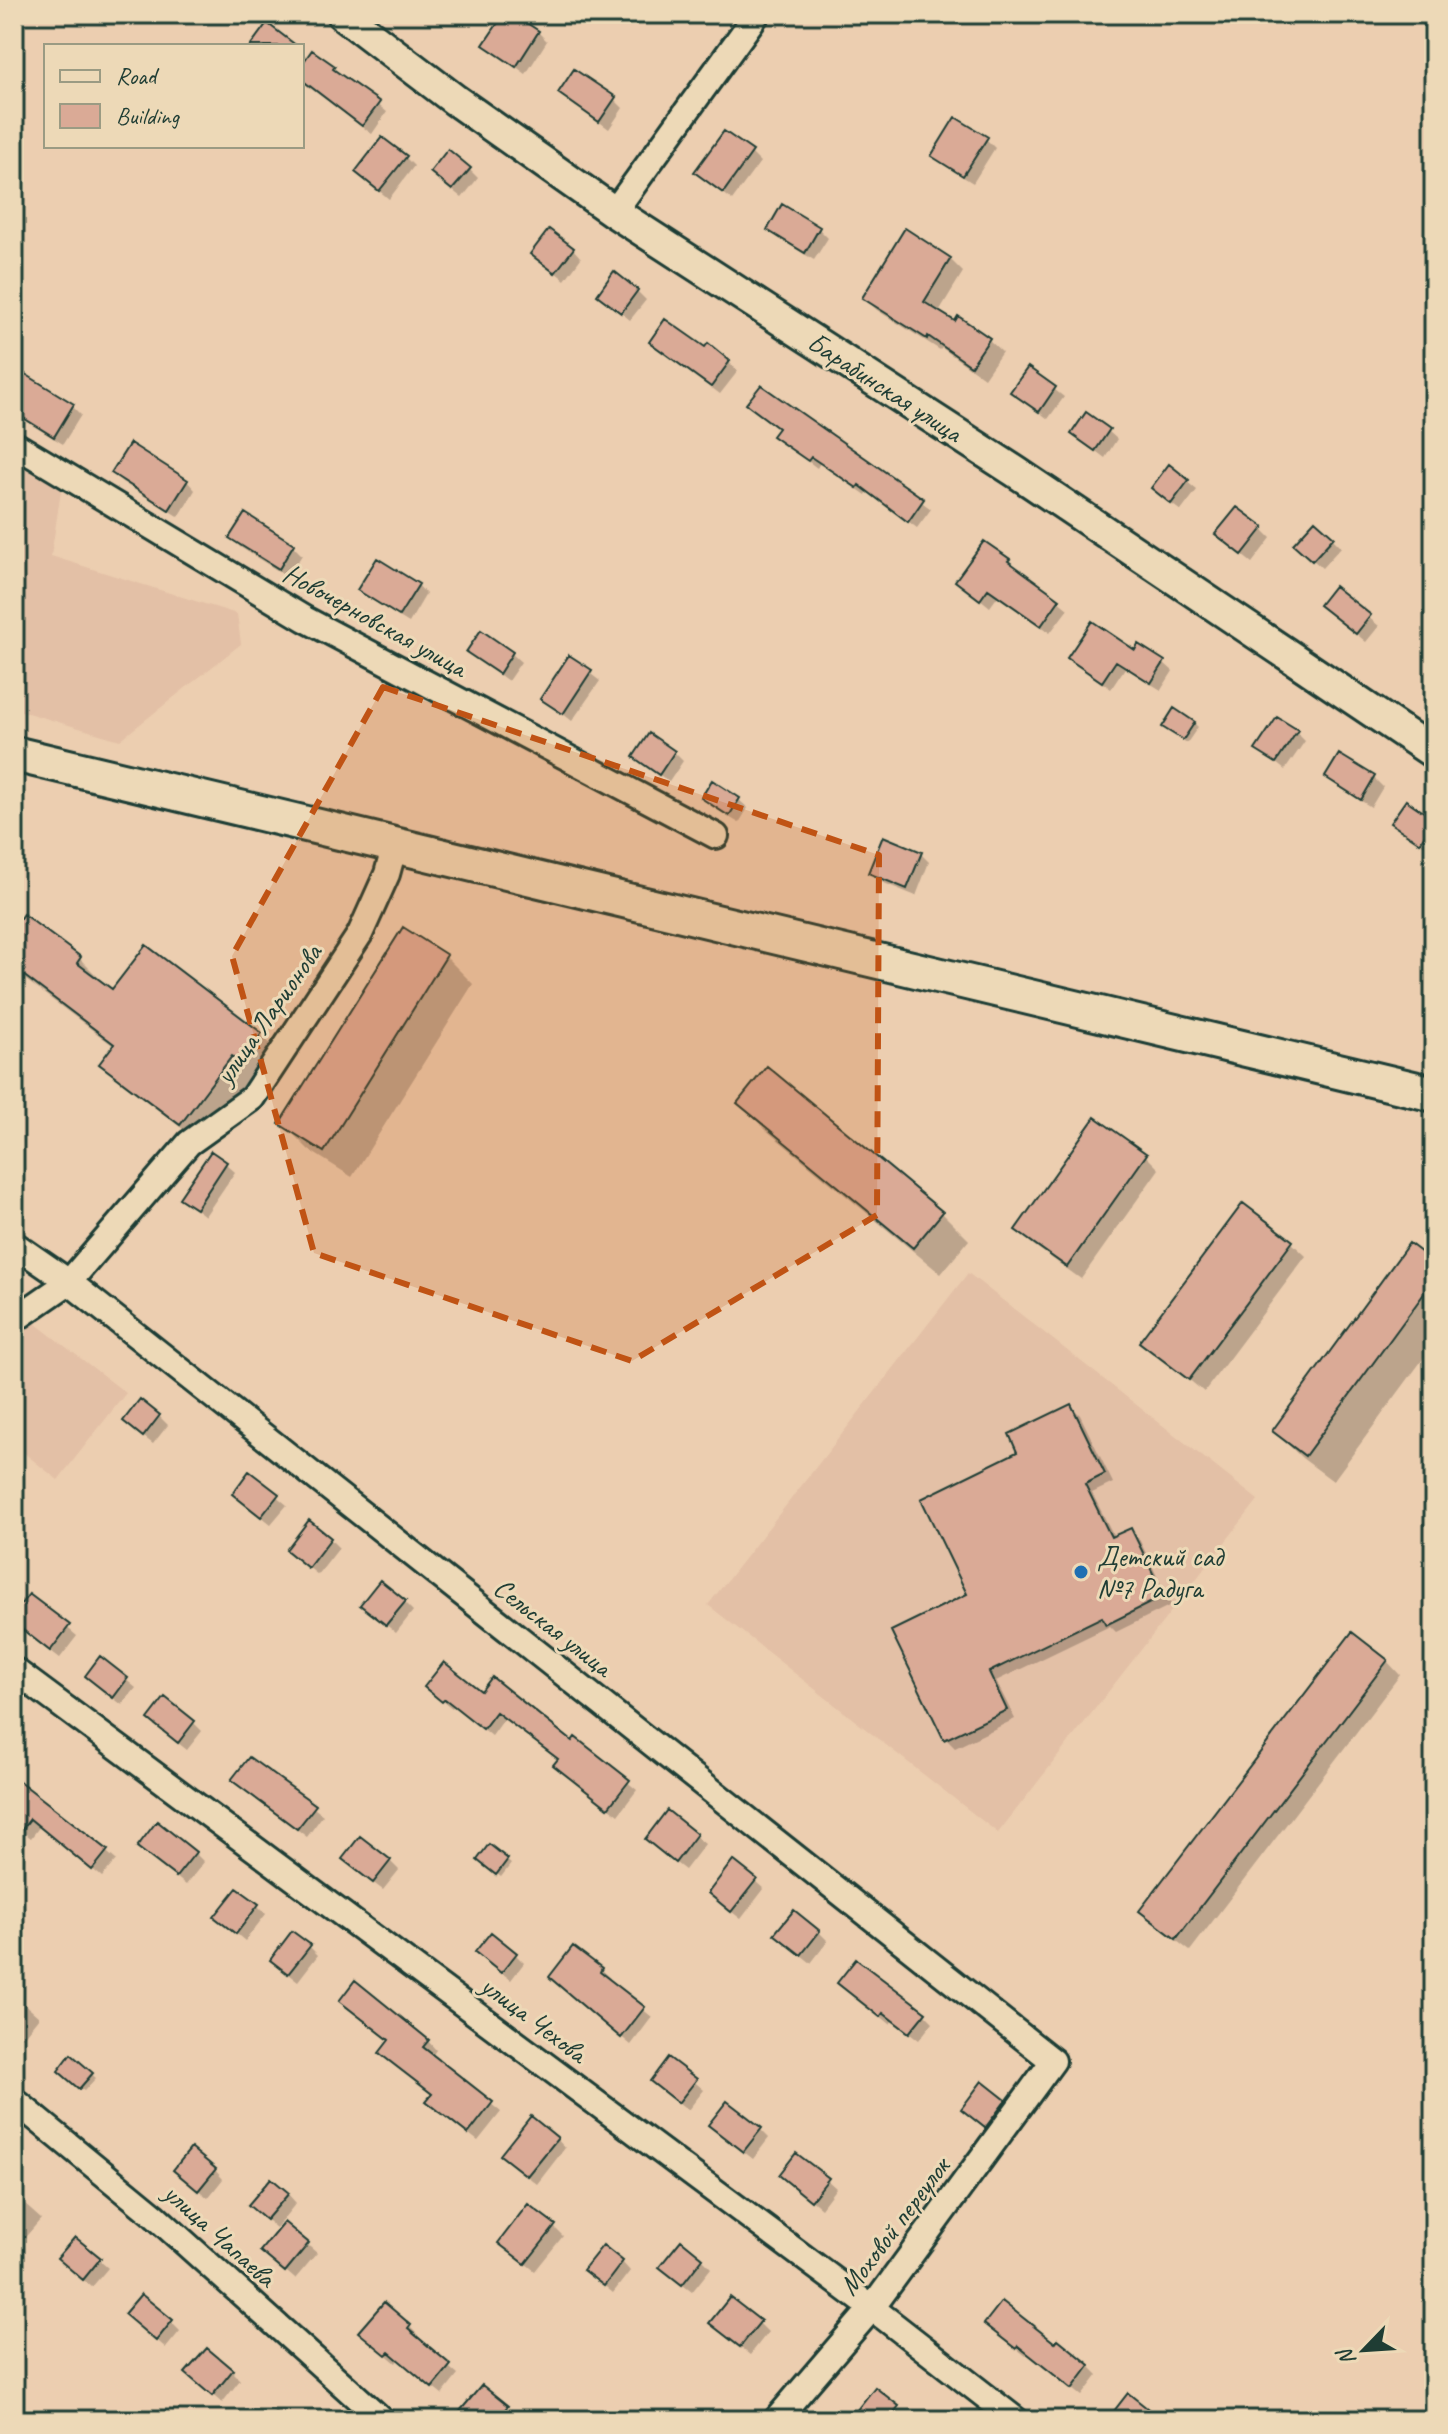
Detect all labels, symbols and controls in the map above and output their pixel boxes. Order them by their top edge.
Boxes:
legend [44,44,304,148]
text: Road [116,61,160,91]
text: Building [116,101,181,131]
street label: Барабинская улица [801,324,970,451]
street label: Новочерновская улица [277,555,475,686]
street label: улица Ларионова [206,936,330,1093]
place label: Детский сад №7 Радуга [1097,1539,1226,1606]
marker: Детский сад №7 Радуга [1072,1563,1090,1581]
street label: Сельская улица [487,1570,621,1686]
street label: улица Чехова [472,1967,596,2072]
street label: Моховой переулок [831,2148,959,2302]
street label: улица Чапаева [155,2174,285,2296]
north arrow [1324,2310,1404,2390]
text: N [1330,2343,1362,2370]

